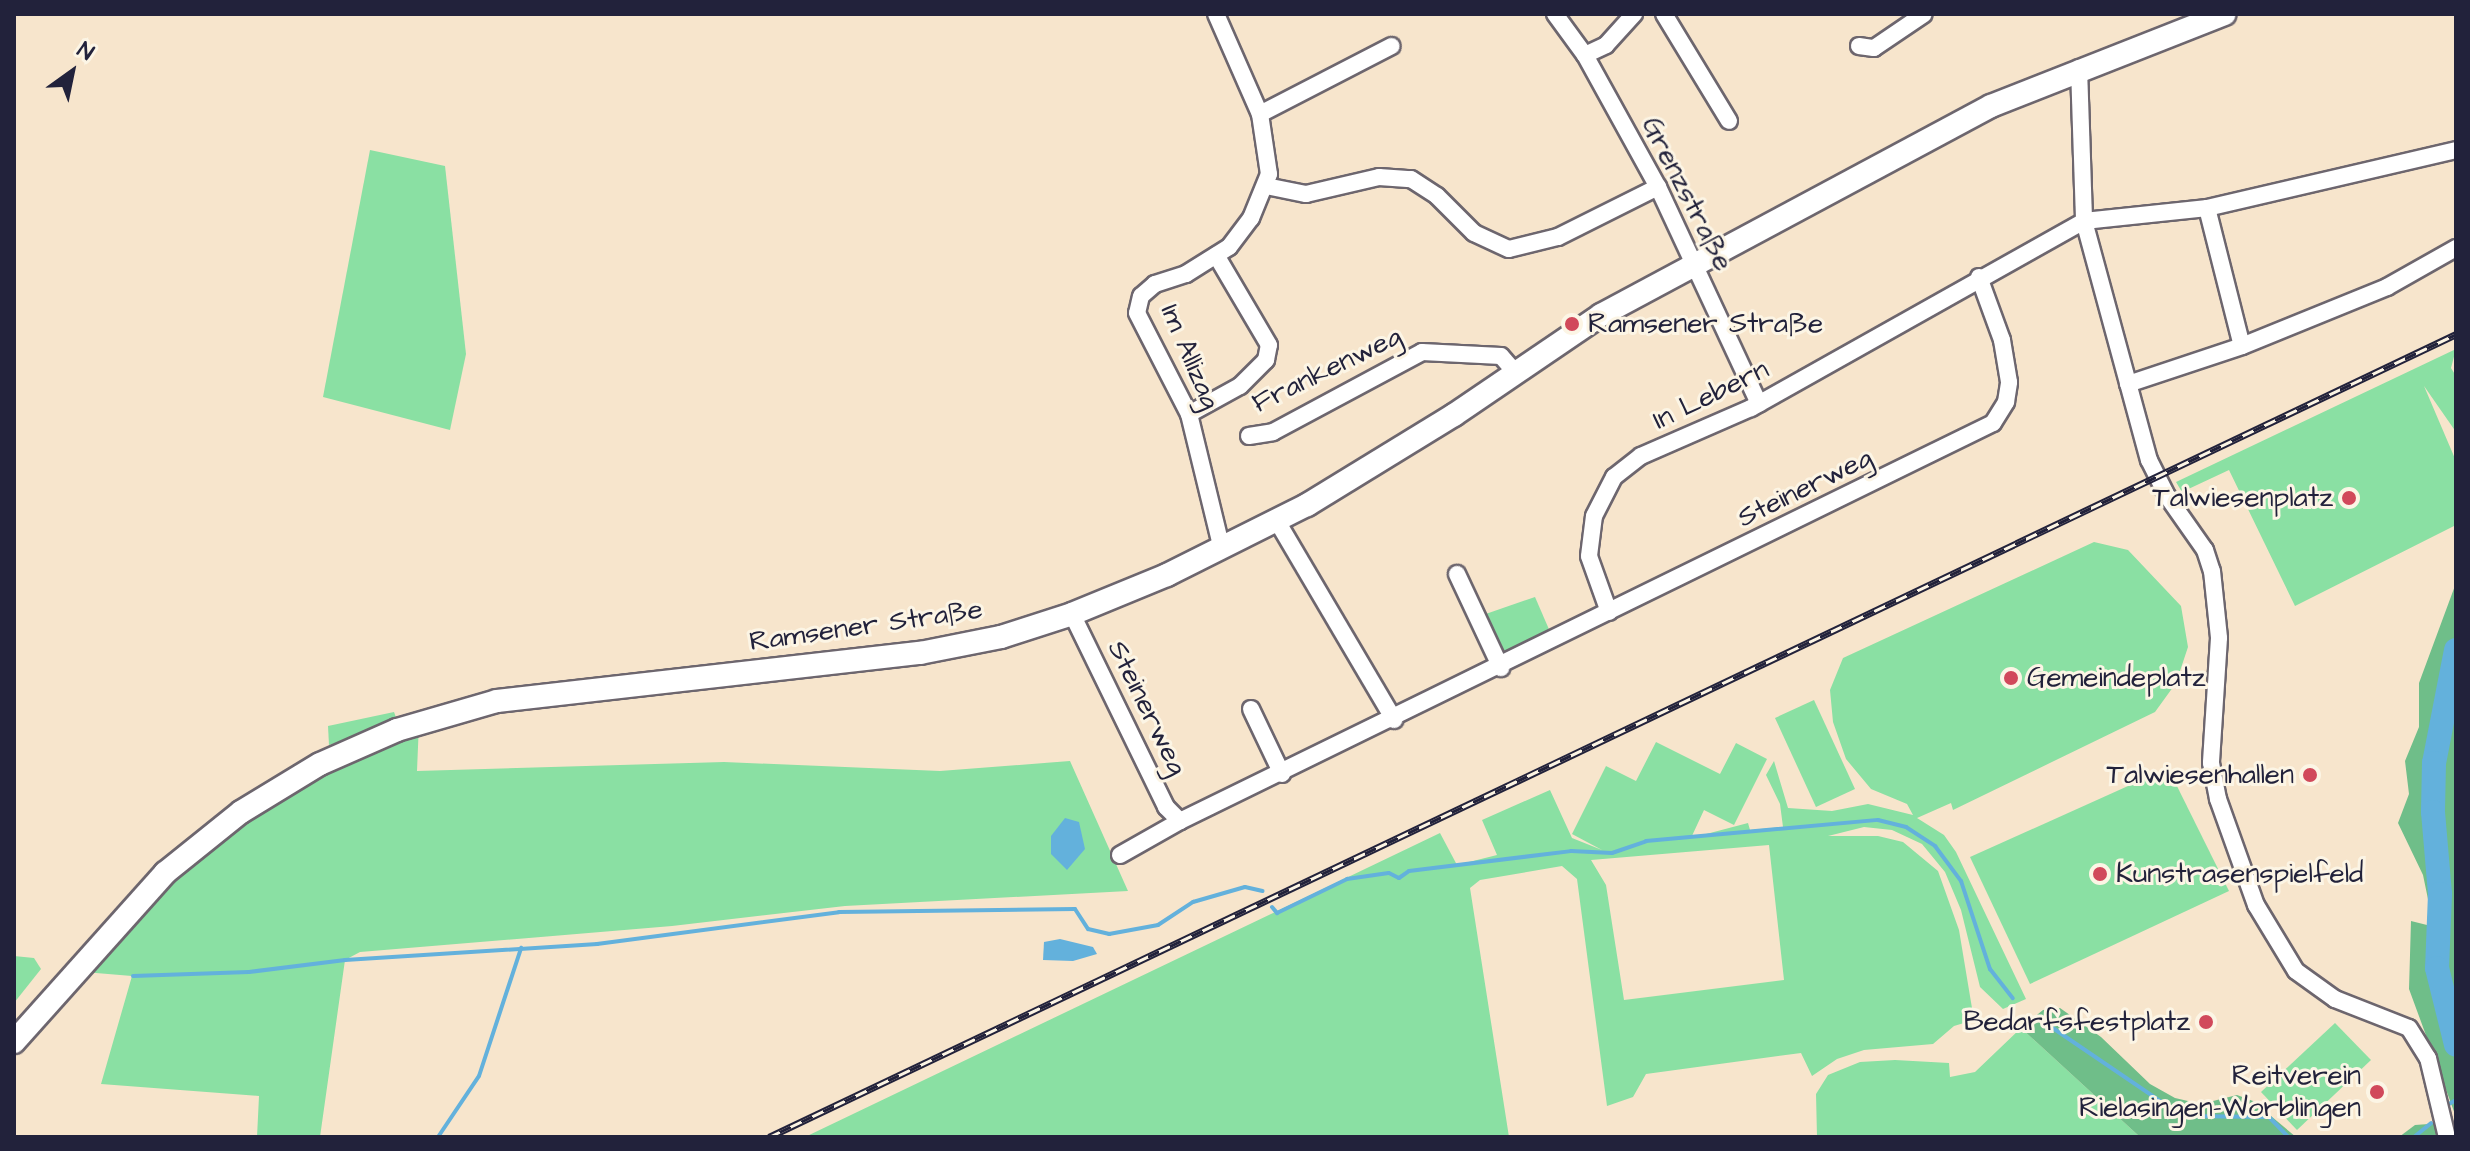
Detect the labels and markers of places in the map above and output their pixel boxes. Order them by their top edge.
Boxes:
place label: Ramsener Straße [1588,307,1823,341]
marker: Ramsener Straße [1563,315,1581,333]
place label: Talwiesenplatz [2152,481,2333,515]
marker: Talwiesenplatz [2340,489,2358,507]
place label: Gemeindeplatz [2027,661,2206,695]
marker: Gemeindeplatz [2002,669,2020,687]
place label: Talwiesenhallen [2107,758,2294,792]
marker: Talwiesenhallen [2301,766,2319,784]
place label: Kunstrasenspielfeld [2116,857,2363,891]
marker: Kunstrasenspielfeld [2091,865,2109,883]
place label: Bedarfsfestplatz [1964,1005,2190,1039]
marker: Bedarfsfestplatz [2197,1013,2215,1031]
place label: Reitverein Rielasingen-Worblingen [2079,1059,2361,1125]
marker: Reitverein Rielasingen-Worblingen [2368,1083,2386,1101]

